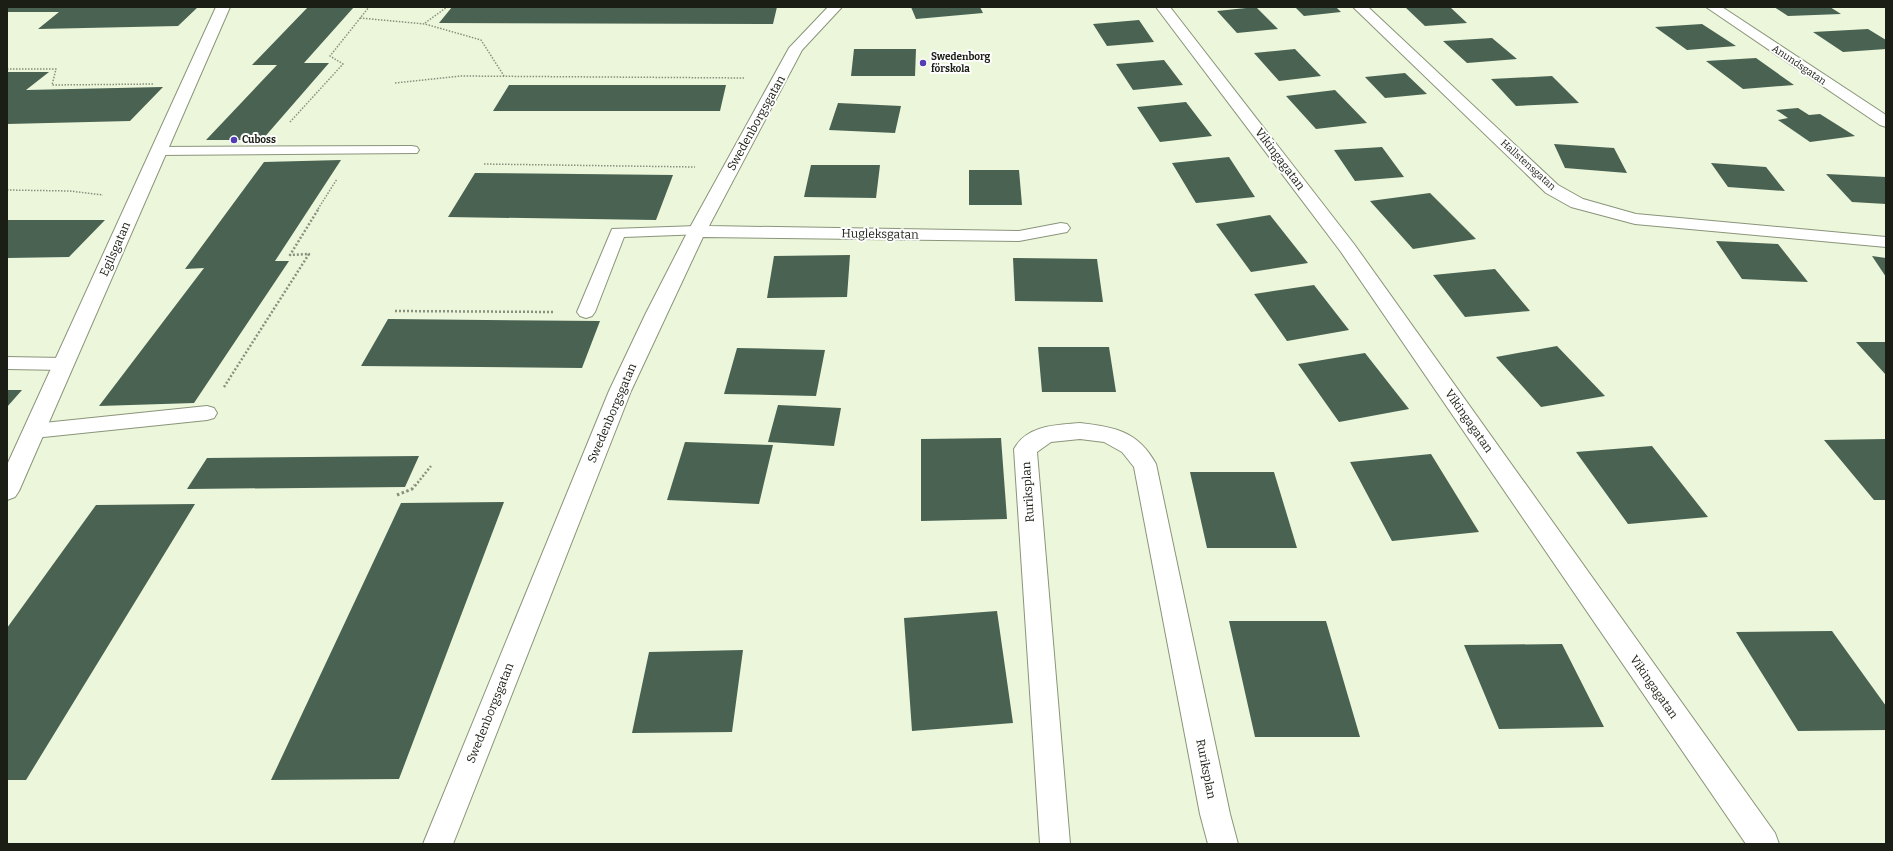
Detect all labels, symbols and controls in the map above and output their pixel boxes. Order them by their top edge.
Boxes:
street label: Anundsgatan [1770,42,1829,88]
place label: Swedenborg förskola [931,51,991,75]
marker: Swedenborg förskola [918,58,928,68]
street label: Swedenborgsgatan [724,73,788,173]
street label: Vikingagatan [1252,125,1308,193]
place label: Cuboss [242,134,276,146]
marker: Cuboss [229,135,239,145]
street label: Hallstensgatan [1498,137,1559,193]
street label: Egilsgatan [97,219,133,278]
street label: Hugleksgatan [841,226,919,242]
street label: Swedenborgsgatan [585,361,639,465]
street label: Vikingagatan [1442,387,1496,456]
street label: Ruriksplan [1019,461,1037,523]
street label: Vikingagatan [1627,653,1681,722]
street label: Swedenborgsgatan [464,661,517,765]
street label: Ruriksplan [1193,738,1219,800]

